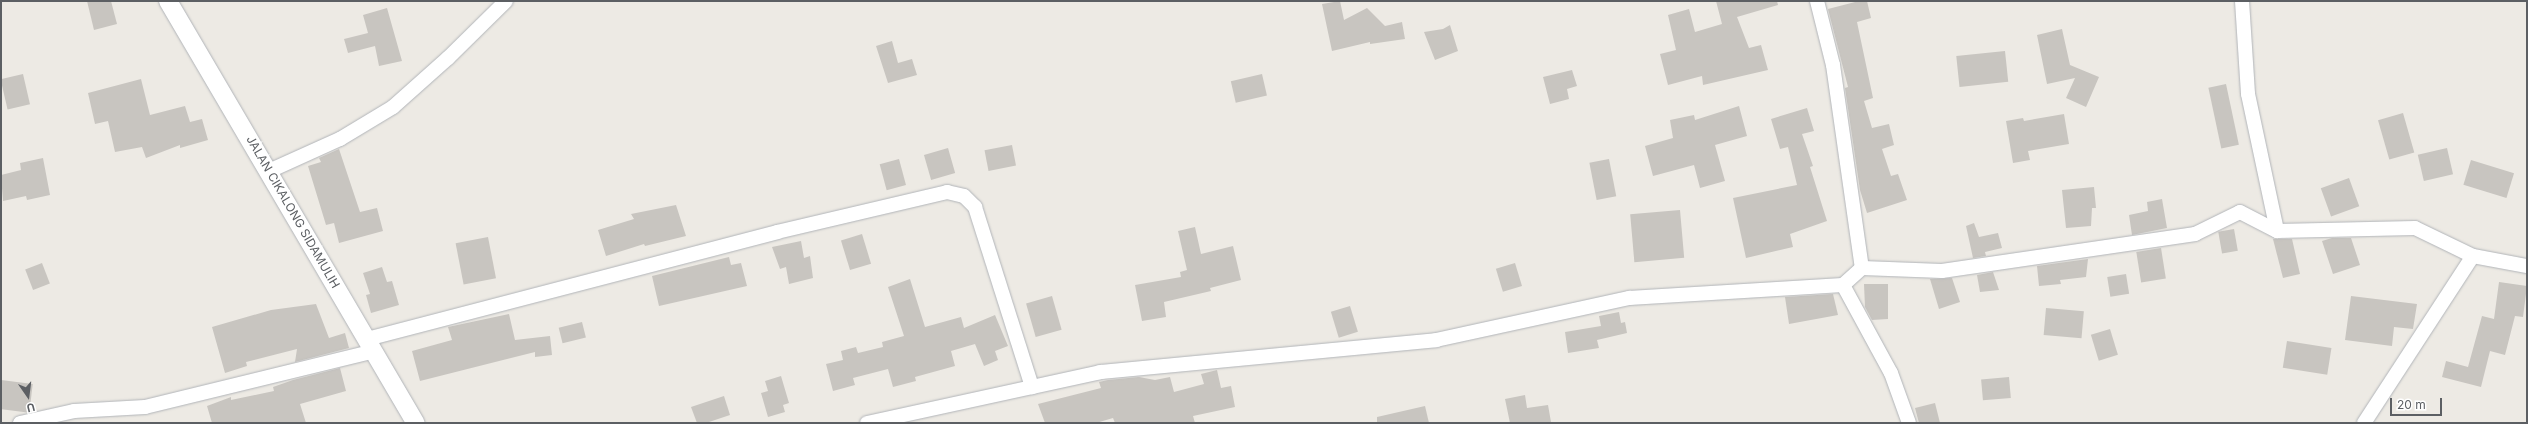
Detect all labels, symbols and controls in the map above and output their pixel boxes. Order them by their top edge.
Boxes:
street label: JALAN CIKALONG SIDAMULIH [243,133,343,291]
north arrow [8,376,48,416]
scale bar [2392,390,2444,416]
text: 20 m [2397,397,2426,412]
text: U [25,400,37,415]

